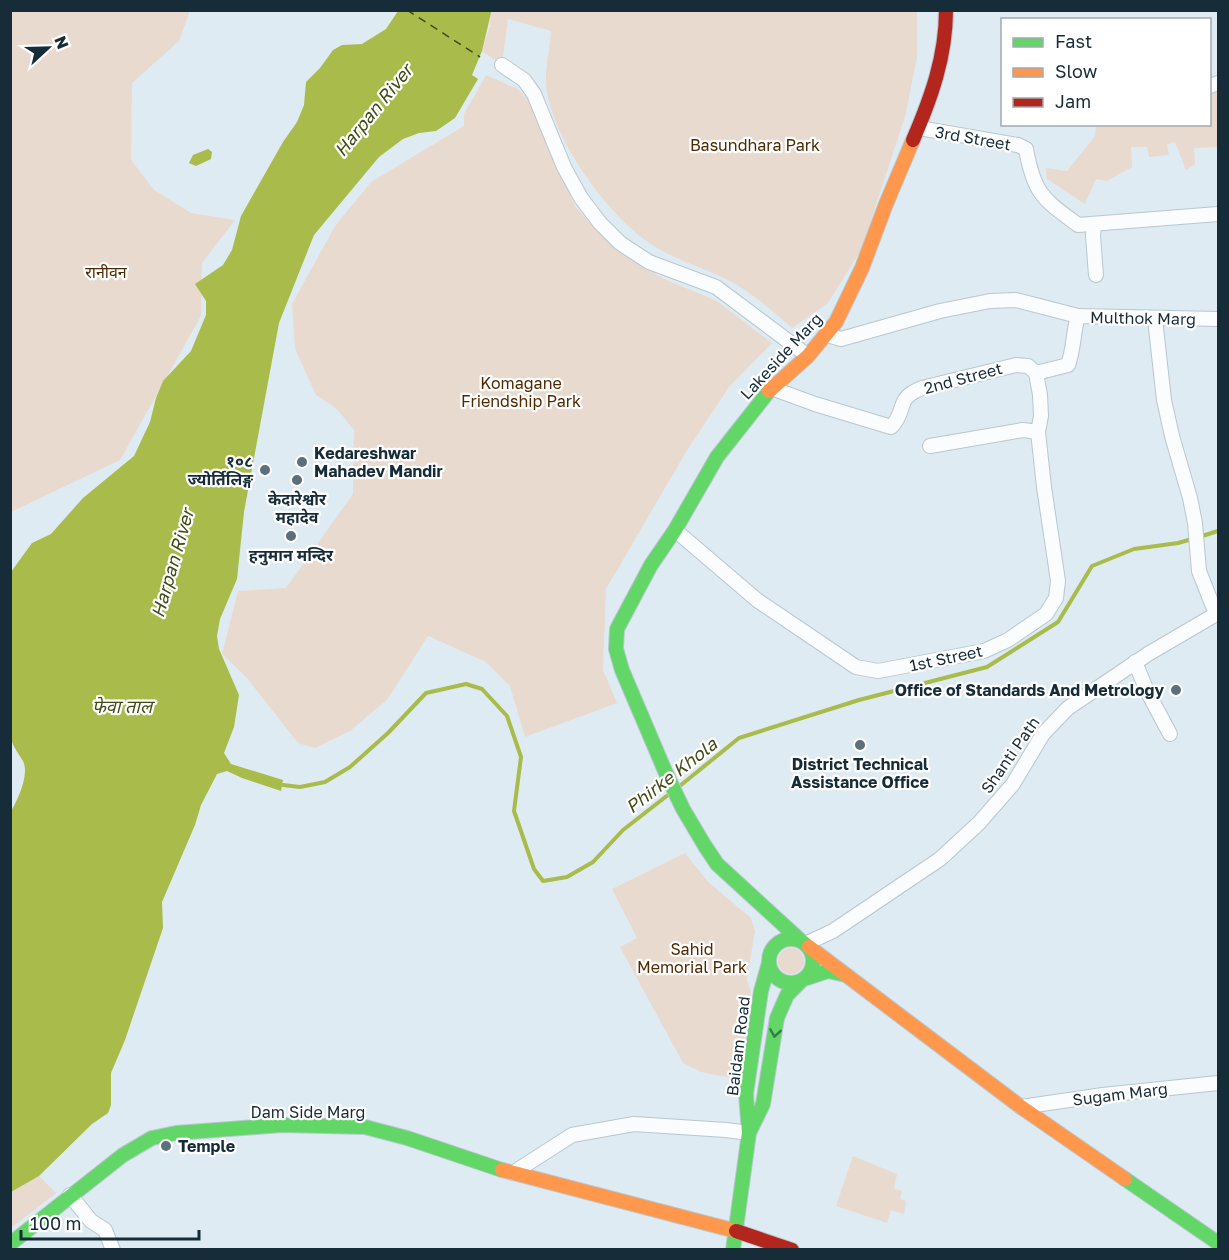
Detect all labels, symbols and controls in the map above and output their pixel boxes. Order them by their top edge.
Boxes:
north arrow [18,18,78,78]
legend [1001,18,1211,126]
text: Fast [1055,30,1092,52]
text: N [50,33,73,52]
water label: Harpan River [329,57,419,160]
text: Slow [1055,60,1098,82]
text: Jam [1055,90,1091,112]
street label: 3rd Street [934,121,1012,155]
park label: Basundhara Park [690,135,820,155]
park label: रानीवन [85,262,128,282]
street label: Multhok Marg [1090,307,1196,329]
street label: Lakeside Marg [736,309,826,403]
street label: 2nd Street [922,358,1004,398]
park label: Komagane Friendship Park [461,373,581,411]
place label: Kedareshwar Mahadev Mandir [314,443,443,481]
place label: १०८ ज्योर्तिलिङ्ग [188,451,254,489]
marker: Kedareshwar Mahadev Mandir [295,455,309,469]
marker: १०८ ज्योर्तिलिङ्ग [258,463,272,477]
marker: केदारेश्वोर महादेव [290,473,304,487]
place label: केदारेश्वोर महादेव [268,489,327,527]
water label: Harpan River [146,503,199,620]
marker: हनुमान मन्दिर [284,529,298,543]
place label: हनुमान मन्दिर [249,545,334,566]
street label: 1st Street [908,641,984,675]
place label: Office of Standards And Metrology [895,680,1164,700]
marker: Office of Standards And Metrology [1169,683,1183,697]
water label: फेवा ताल [92,695,156,717]
street label: Shanti Path [976,713,1044,797]
water label: Phirke Khola [621,732,722,817]
marker: District Technical Assistance Office [853,738,867,752]
place label: District Technical Assistance Office [791,754,929,792]
park label: Sahid Memorial Park [637,939,747,977]
street label: Baidam Road [722,995,754,1097]
one-way arrow [769,1028,781,1037]
street label: Sugam Marg [1071,1078,1169,1110]
street label: Dam Side Marg [251,1102,365,1122]
place label: Temple [178,1136,235,1156]
marker: Temple [159,1139,173,1153]
scale bar [21,1203,200,1241]
text: 100 m [30,1212,81,1234]

